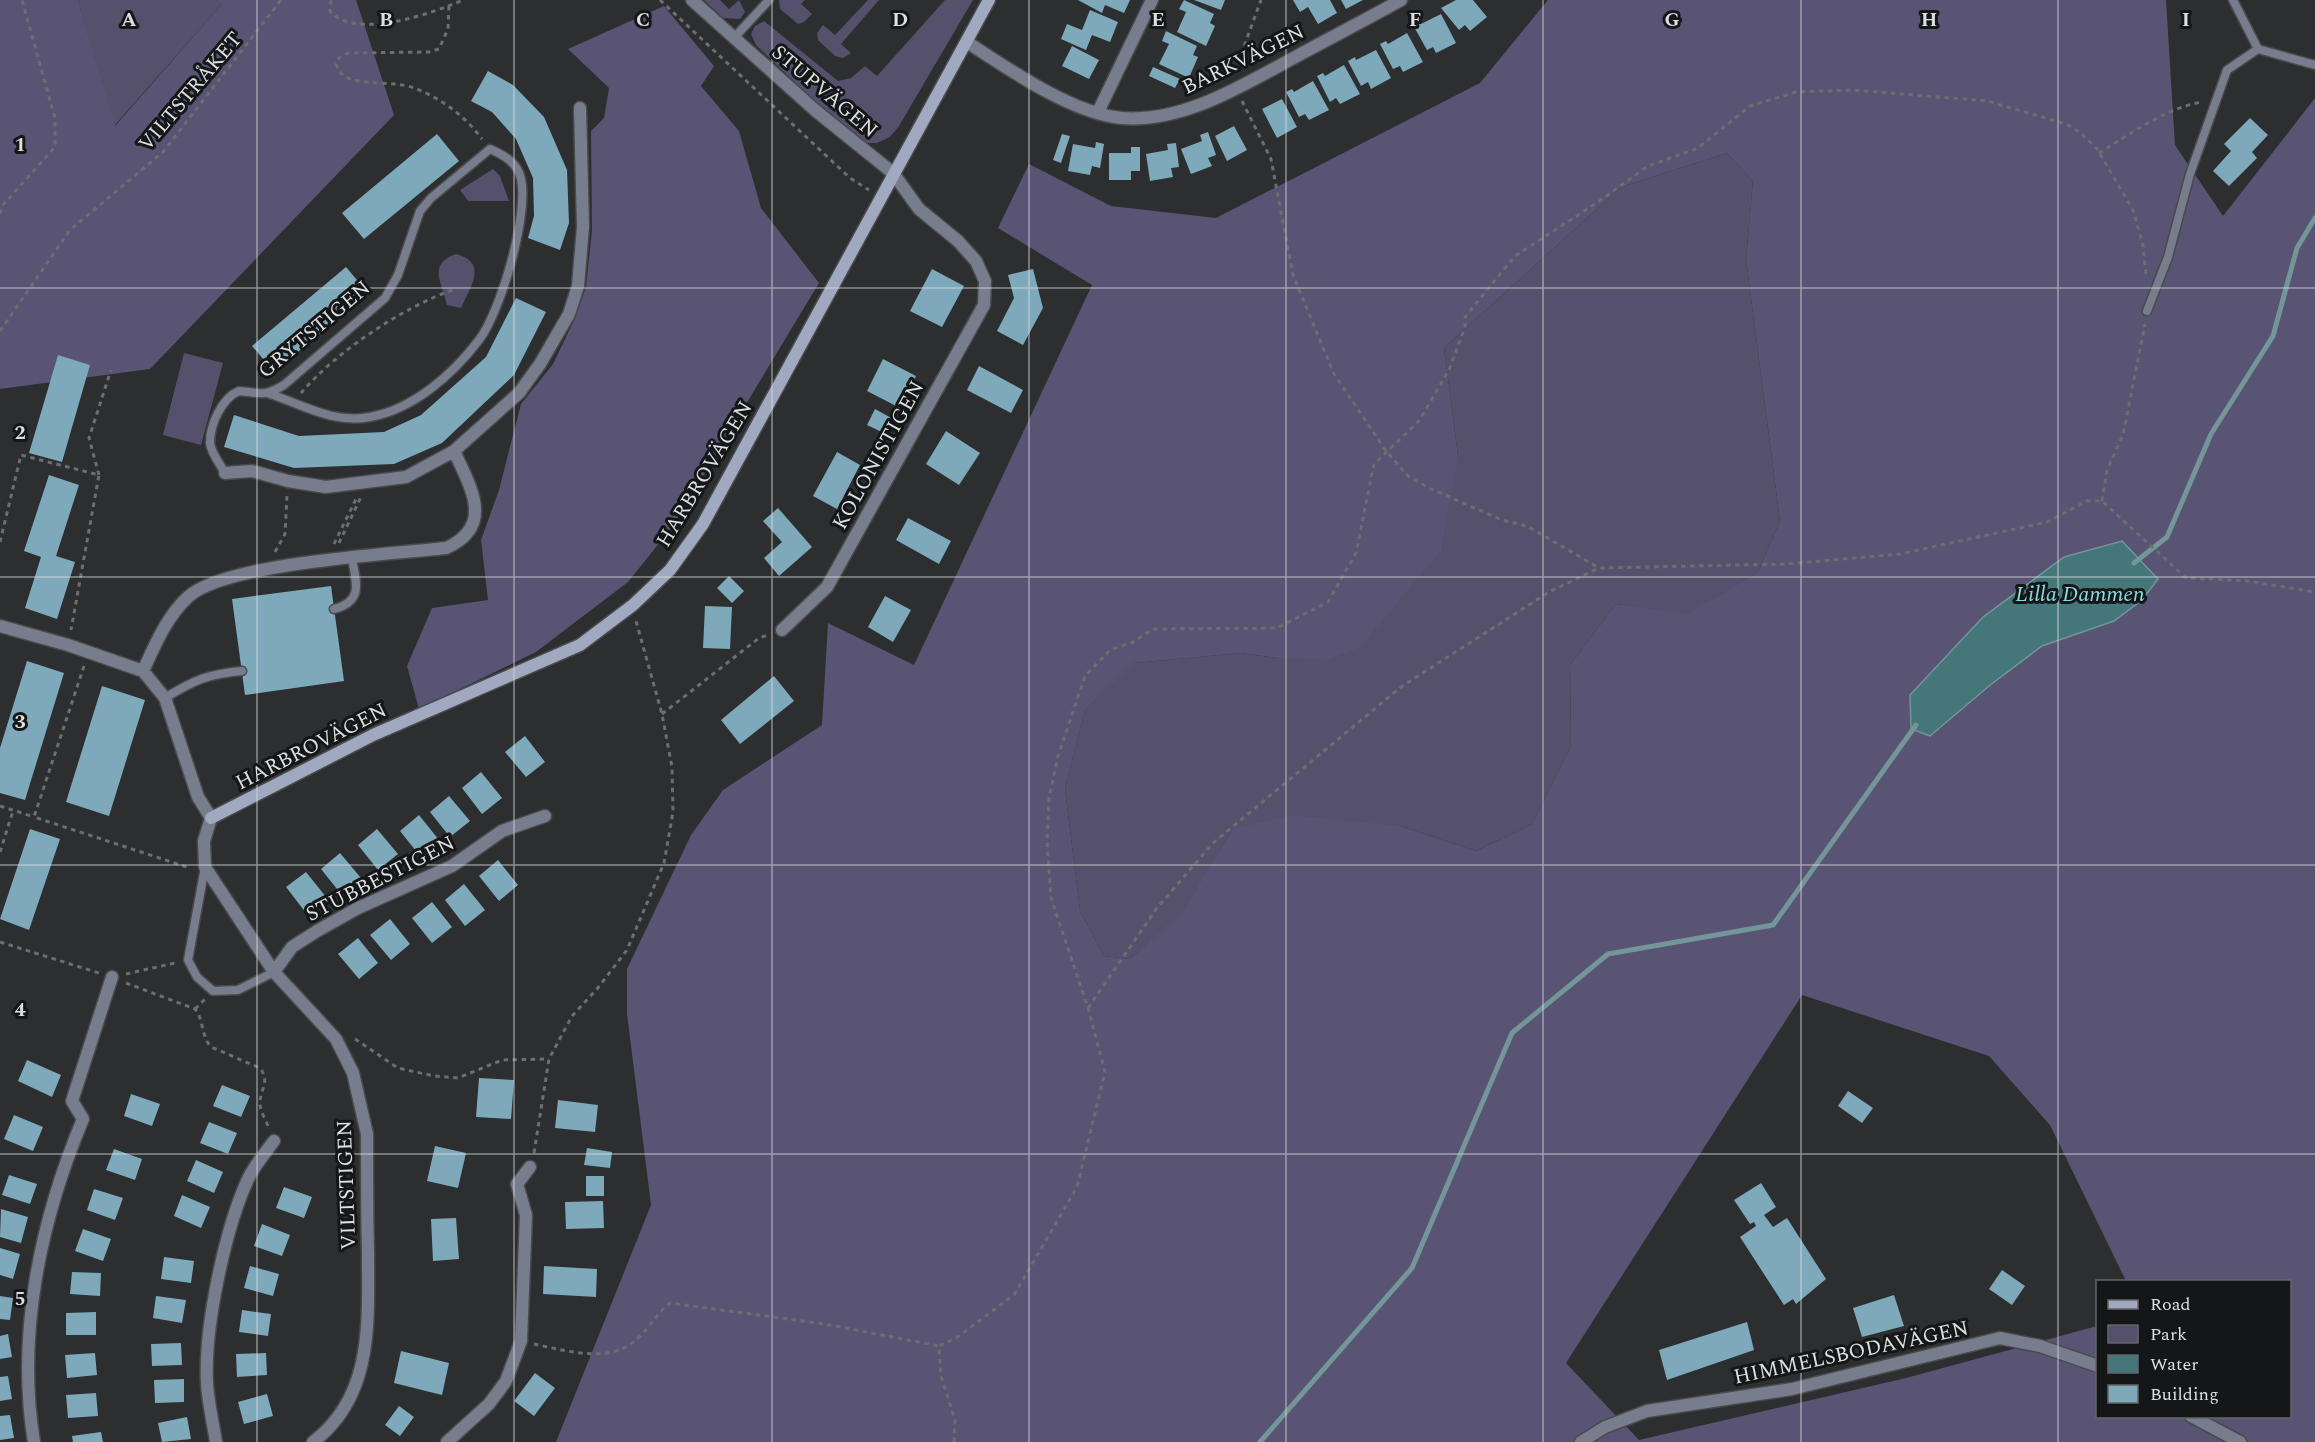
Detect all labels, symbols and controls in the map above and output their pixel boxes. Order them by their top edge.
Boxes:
text: A [121,5,137,35]
text: B [379,5,393,35]
text: C [636,5,650,35]
text: D [892,5,908,35]
text: E [1151,5,1165,35]
text: F [1409,5,1421,35]
text: G [1664,5,1680,35]
text: H [1921,5,1937,35]
text: I [2182,5,2190,35]
street label: BARKVÄGEN [1177,16,1310,103]
street label: VILTSTRÅKET [131,25,251,159]
street label: STUPVÄGEN [764,37,885,146]
text: 1 [14,130,26,160]
street label: GRYTSTIGEN [251,273,378,387]
street label: KOLONISTIGEN [825,375,933,536]
street label: HARBROVÄGEN [648,395,761,554]
text: 2 [14,418,26,448]
water label: Lilla Dammen [2015,578,2145,611]
street label: HARBROVÄGEN [230,695,393,799]
text: 3 [14,707,26,737]
street label: STUBBESTIGEN [300,827,461,930]
text: 4 [14,995,26,1025]
street label: VILTSTIGEN [329,1119,365,1251]
legend [2096,1280,2291,1418]
text: 5 [14,1284,26,1314]
text: Road [2150,1291,2191,1318]
street label: HIMMELSBODAVÄGEN [1731,1312,1972,1394]
text: Park [2150,1321,2187,1348]
text: Water [2150,1351,2198,1378]
text: Building [2150,1381,2219,1408]

